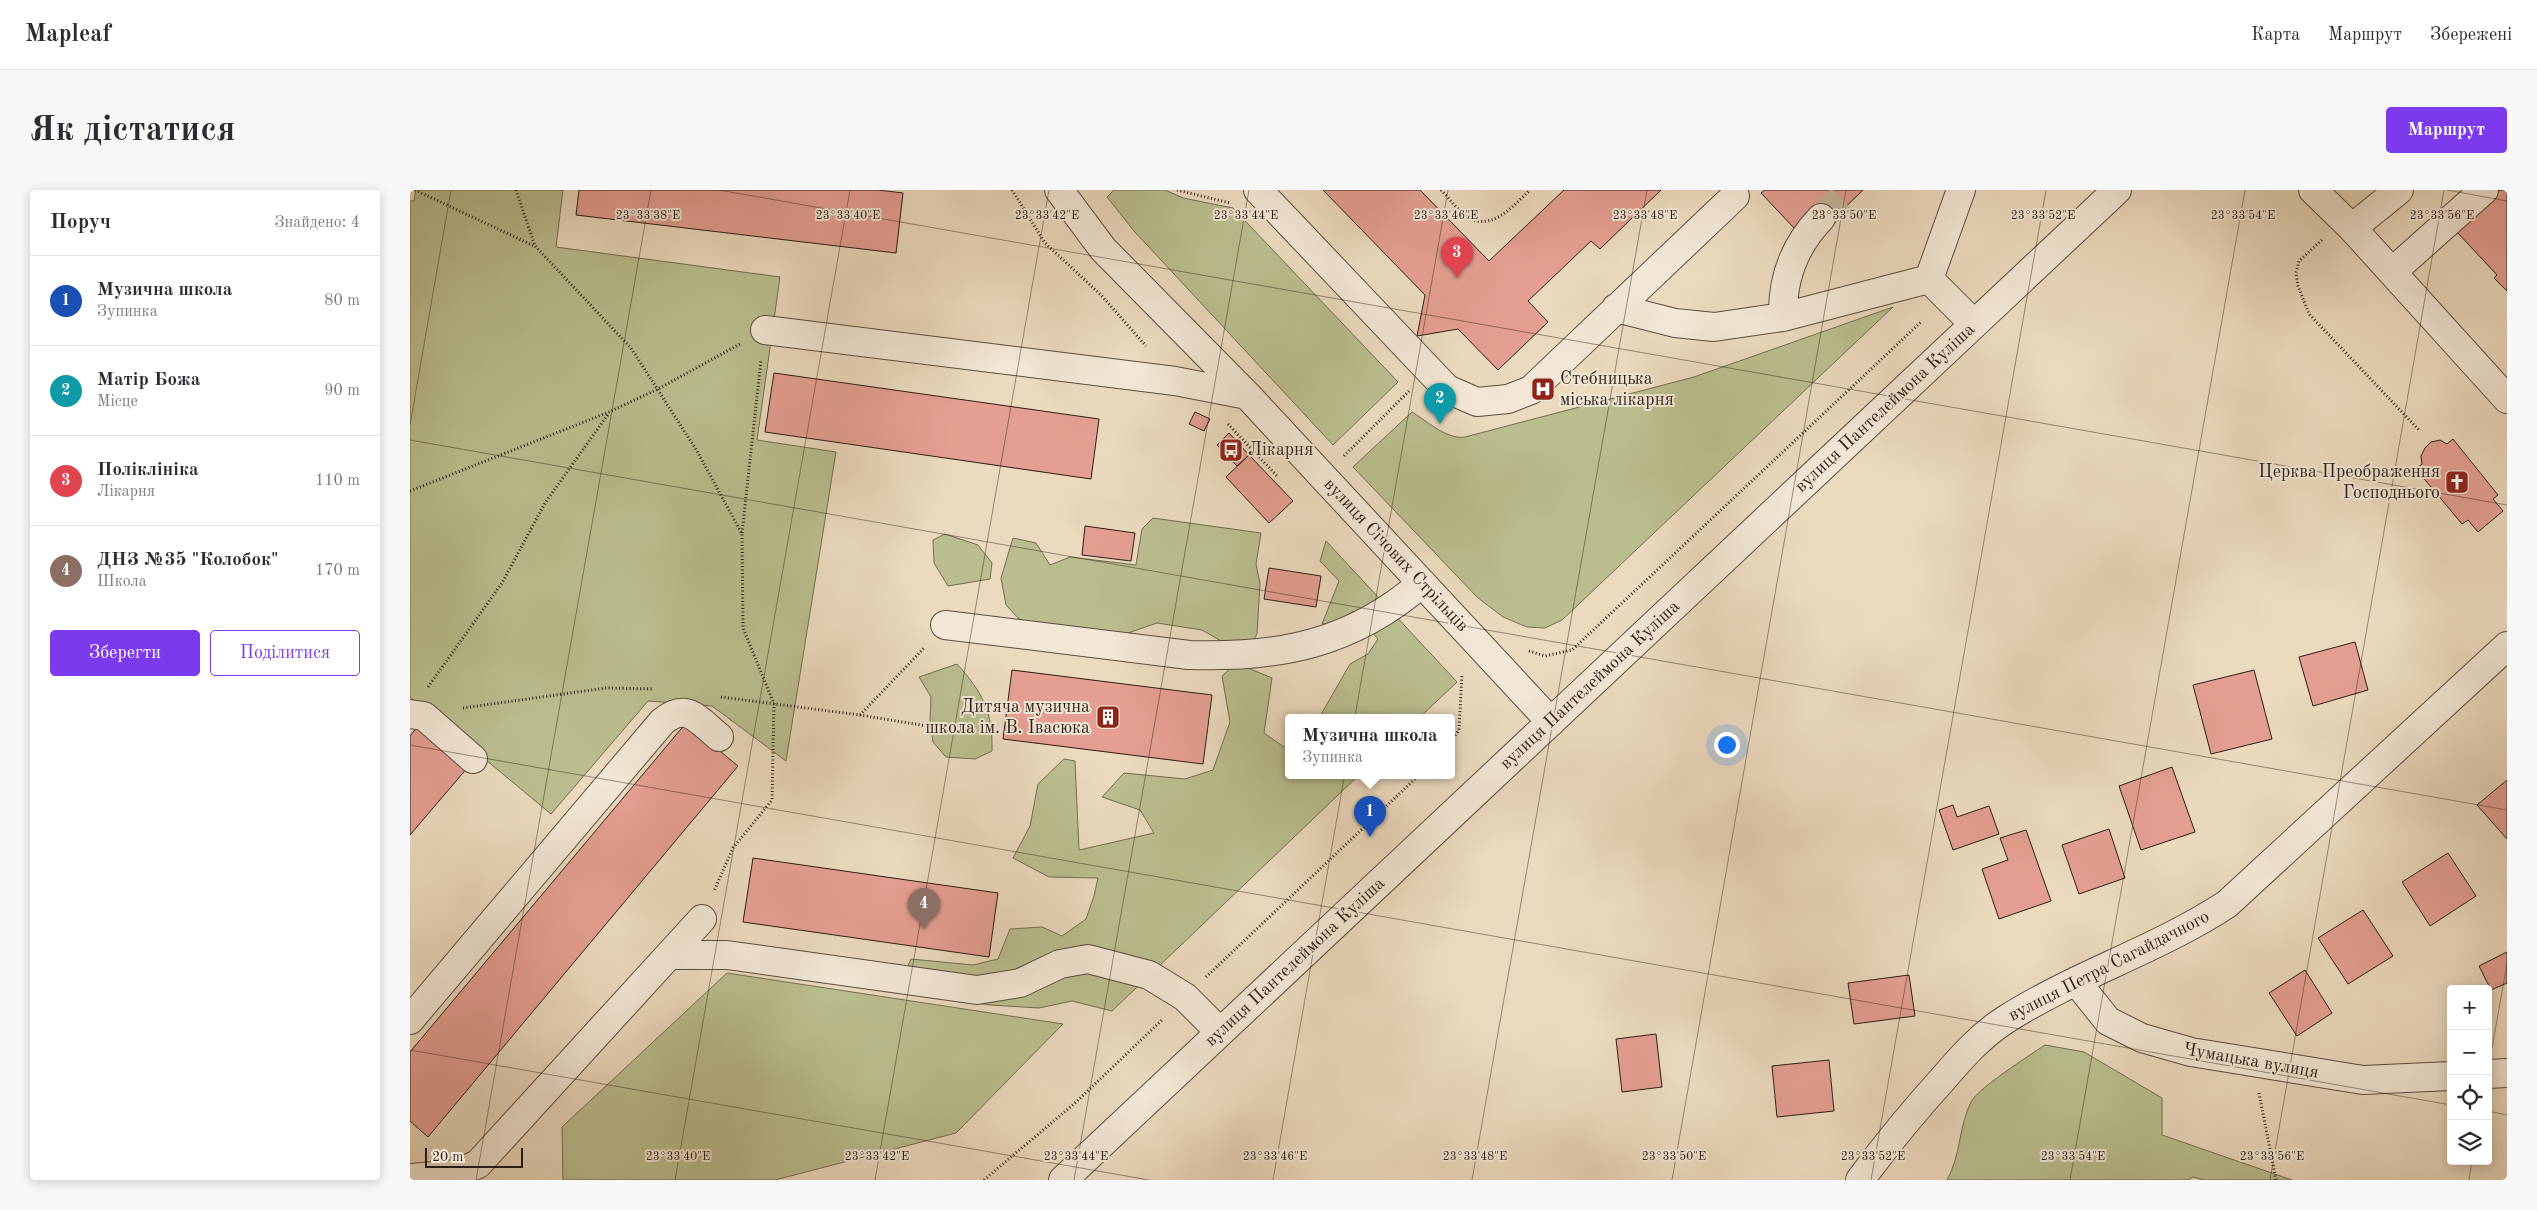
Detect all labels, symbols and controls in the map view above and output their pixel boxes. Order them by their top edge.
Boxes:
text: Mapleaf [25,23,111,47]
text: Карта [2251,26,2300,44]
text: Маршрут [2328,26,2402,44]
text: Збережені [2430,26,2512,44]
button: Маршрут [2386,107,2507,153]
text: Як дістатися [30,113,235,148]
text: 23°33'50"E [1812,209,1876,222]
text: 23°33'52"E [2011,209,2075,222]
text: 23°33'54"E [2211,209,2275,222]
text: 23°33'56"E [2410,209,2474,222]
text: 23°33'38"E [616,210,680,222]
text: 23°33'40"E [816,210,880,222]
text: 23°33'42"E [1015,210,1079,222]
text: 23°33'44"E [1214,210,1278,222]
text: 23°33'46"E [1414,210,1478,222]
text: 23°33'48"E [1613,210,1677,222]
text: Поруч [50,212,111,233]
text: Знайдено: 4 [275,215,360,231]
pin: 3 [1441,237,1473,278]
text: Музична школа [97,281,232,300]
text: 1 [61,293,71,309]
text: 80 m [324,293,360,309]
text: Зупинка [97,304,158,320]
street label: вулиця Пантелеймона Куліша [1792,320,1978,496]
place label: Стебницька міська лікарня [1560,370,1674,409]
text: Матір Божа [97,371,200,390]
hospital icon: Стебницька міська лікарня [1530,376,1556,402]
text: 2 [61,383,71,399]
text: 90 m [324,383,360,399]
pin: 2 [1424,383,1456,424]
text: Місце [97,394,138,410]
bus stop icon: Лікарня [1218,437,1244,463]
place label: Лікарня [1248,441,1313,459]
text: Поліклініка [97,461,199,480]
place label: Церква Преображення Господнього [2258,463,2440,502]
church icon: Церква Преображення Господнього [2444,469,2470,495]
text: 3 [61,473,71,489]
text: 110 m [315,473,360,489]
street label: вулиця Січових Стрільців [1320,475,1472,635]
text: Лікарня [97,484,155,500]
text: ДНЗ №35 "Колобок" [97,551,279,570]
text: 4 [61,563,71,579]
text: 170 m [315,563,360,579]
text: Школа [97,574,147,590]
street label: вулиця Пантелеймона Куліша [1497,597,1683,773]
button: Зберегти [50,630,200,676]
button: Поділитися [210,630,360,676]
place label: Дитяча музична школа ім. В. Івасюка [925,698,1090,737]
building icon: Дитяча музична школа ім. В. Івасюка [1095,704,1121,730]
popup [1285,714,1455,779]
text: Музична школа [1302,727,1438,746]
your location [1714,732,1740,758]
text: Зупинка [1302,750,1363,766]
pin: 1 [1354,796,1386,837]
street label: вулиця Пантелеймона Куліша [1202,874,1388,1050]
pin: 4 [908,888,940,929]
street label: вулиця Петра Сагайдачного [2006,907,2212,1025]
map controls [2447,985,2492,1165]
button: + [2447,985,2492,1030]
button: − [2447,1030,2492,1075]
street label: Чумацька вулиця [2182,1040,2320,1082]
button: locate [2447,1075,2492,1120]
button: layers [2447,1120,2492,1165]
scale bar [425,1145,522,1168]
text: 20 m [432,1150,463,1164]
text: 23°33'50"E [1642,1150,1706,1163]
text: 23°33'52"E [1841,1150,1905,1163]
text: 23°33'54"E [2041,1150,2105,1163]
text: 23°33'56"E [2240,1150,2304,1163]
text: 23°33'40"E [646,1151,710,1163]
text: 23°33'42"E [845,1151,909,1163]
text: 23°33'44"E [1044,1151,1108,1163]
text: 23°33'46"E [1243,1151,1307,1163]
text: 23°33'48"E [1443,1151,1507,1163]

